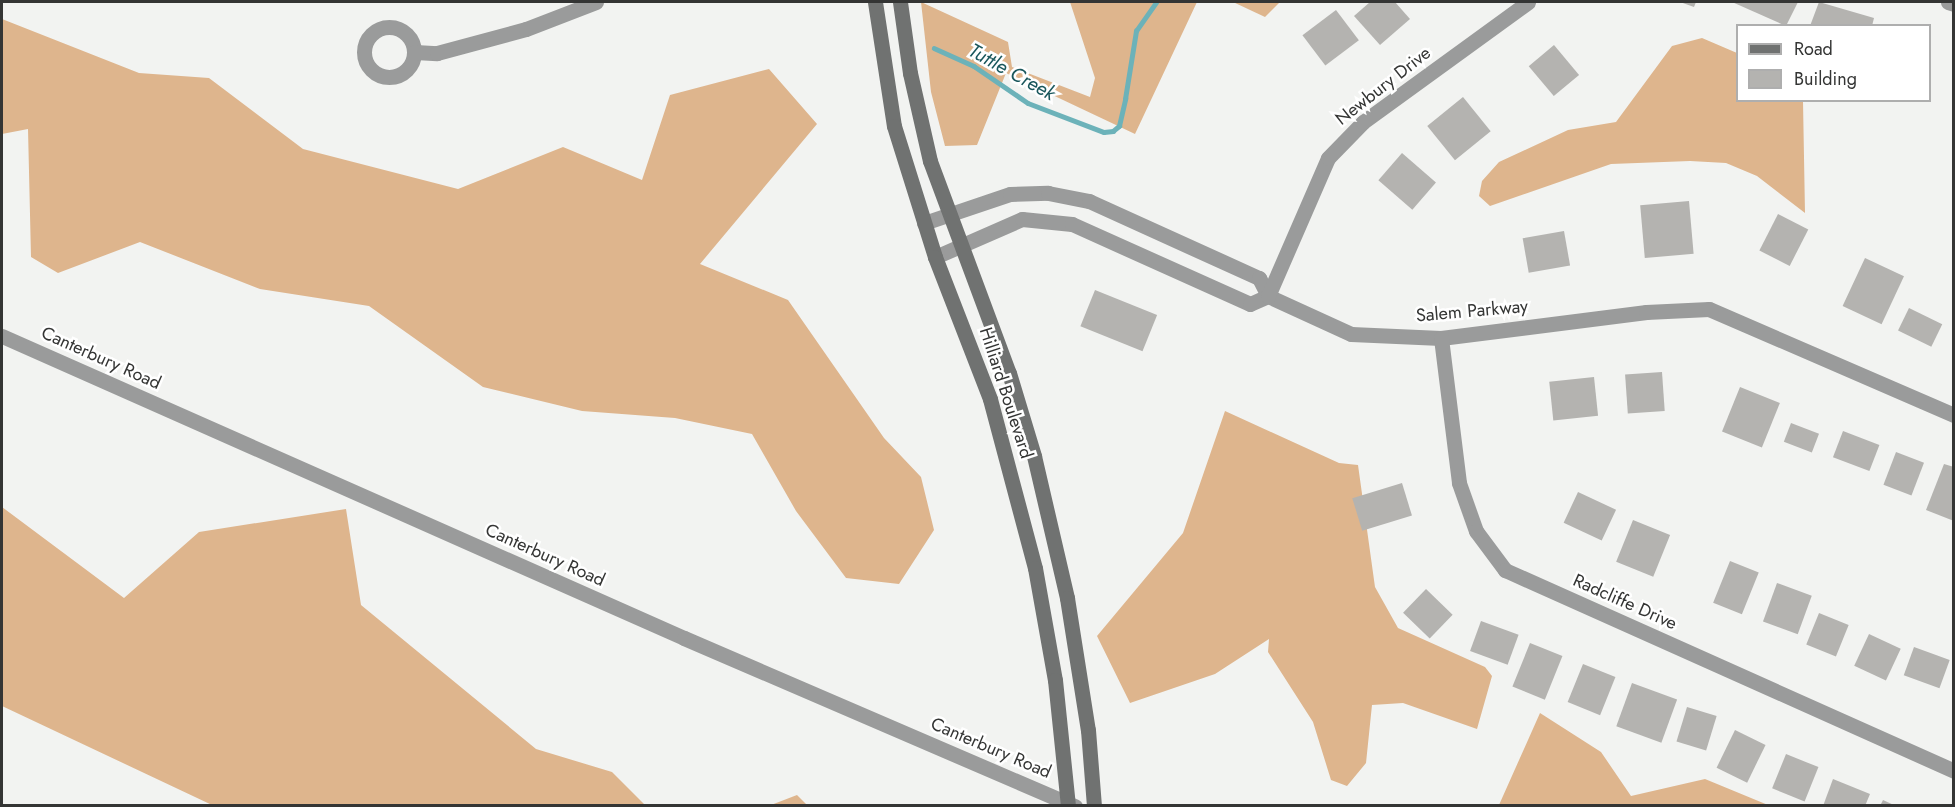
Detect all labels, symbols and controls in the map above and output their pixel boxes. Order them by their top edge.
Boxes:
legend [1736,24,1931,102]
text: Road [1794,36,1833,62]
water label: Tuttle Creek [964,38,1060,106]
street label: Newbury Drive [1331,42,1435,130]
text: Building [1794,66,1857,92]
street label: Salem Parkway [1415,295,1529,327]
street label: Canterbury Road [38,322,164,394]
street label: Hilliard Boulevard [975,325,1037,461]
street label: Canterbury Road [482,519,608,591]
street label: Radcliffe Drive [1570,569,1680,635]
street label: Canterbury Road [928,713,1054,783]

